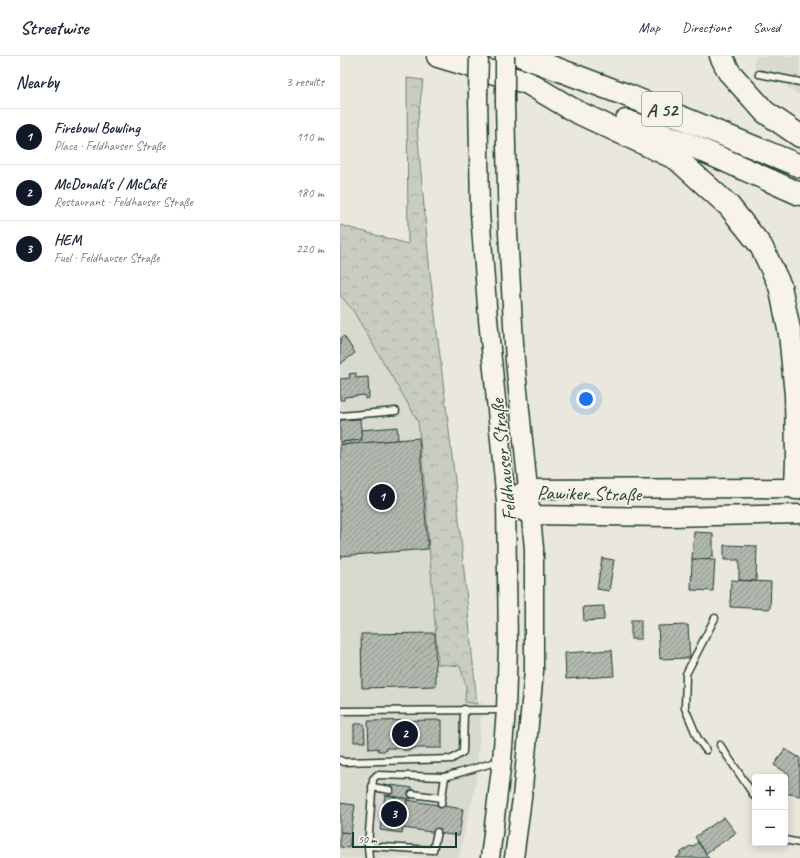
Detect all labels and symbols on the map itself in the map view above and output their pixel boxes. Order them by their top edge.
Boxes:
road number: A 52 [642,92,682,126]
your location [576,389,596,409]
street label: Feldhauser Straße [485,396,522,522]
street label: Pawiker Straße [537,480,643,507]
pin: 1 [369,482,395,512]
pin: 2 [392,719,418,749]
pin: 3 [381,799,407,829]
scale bar [352,830,457,849]

